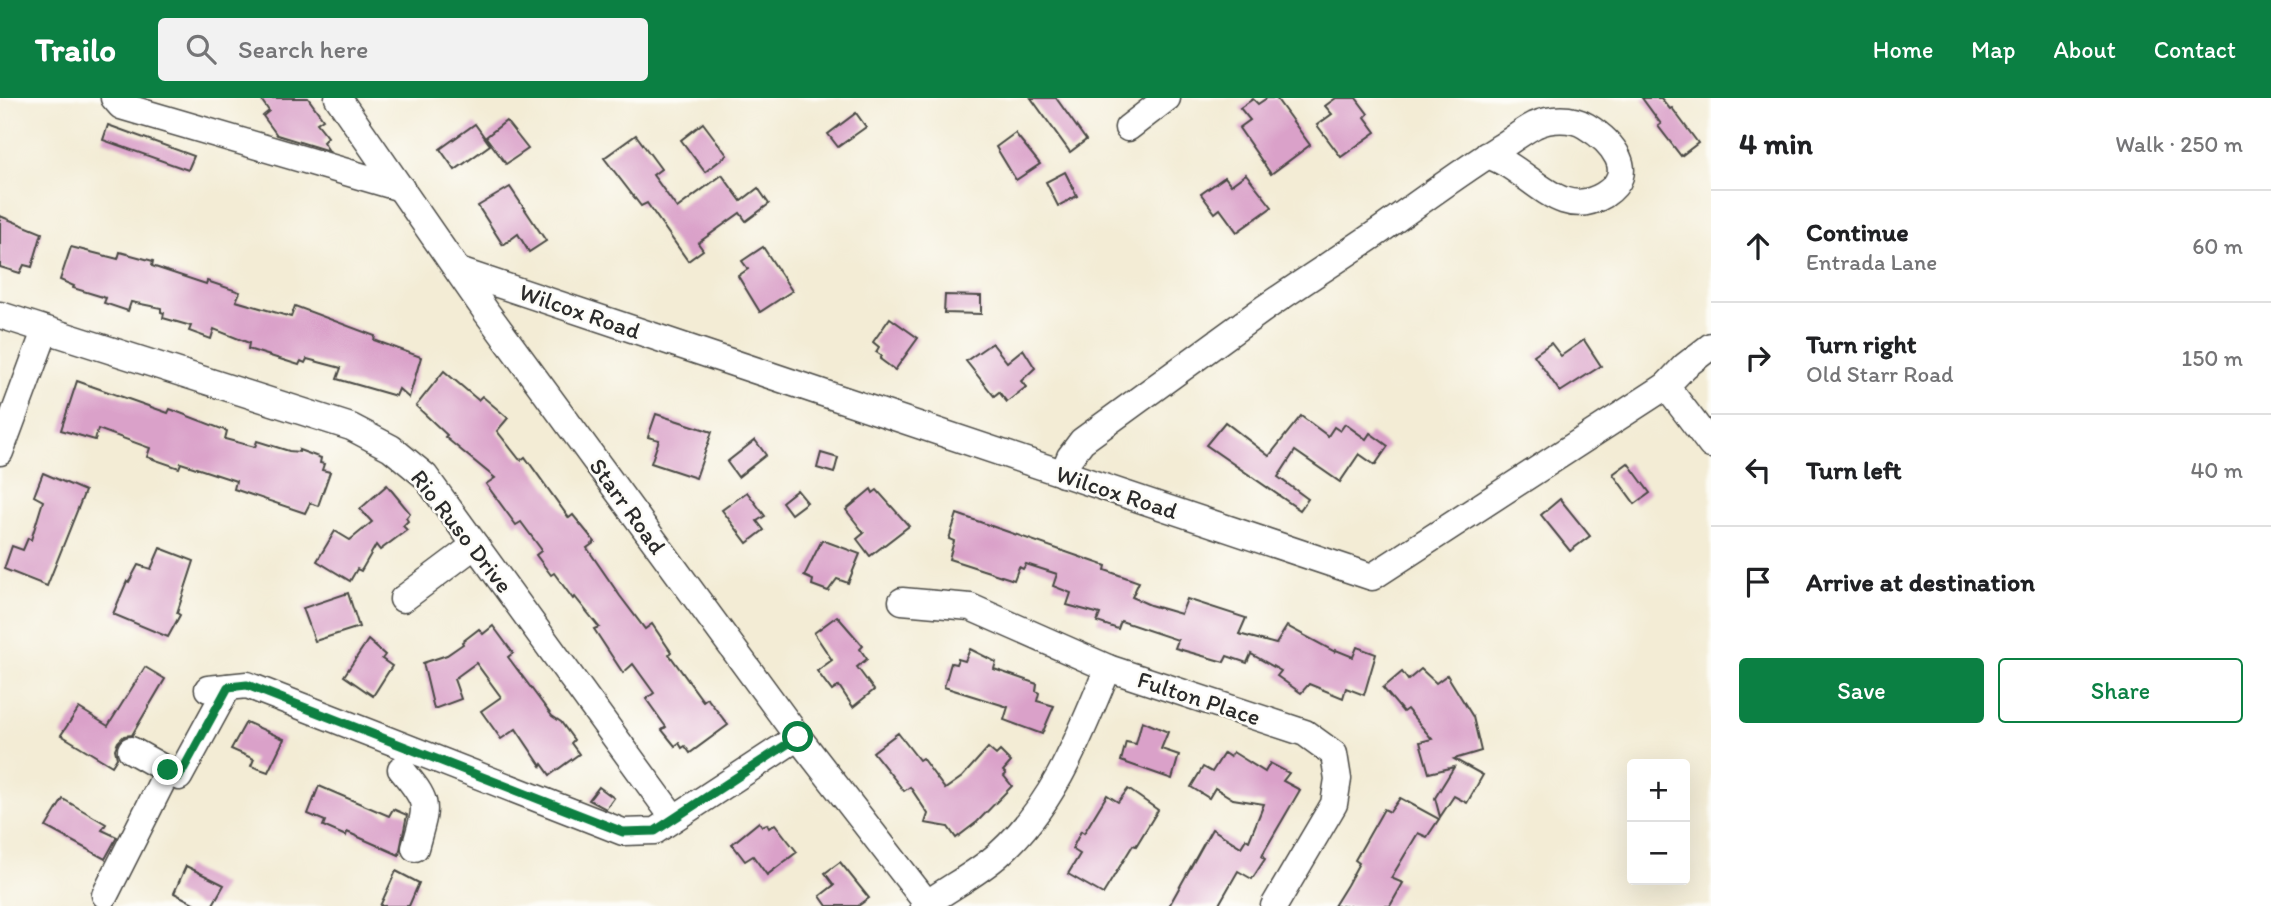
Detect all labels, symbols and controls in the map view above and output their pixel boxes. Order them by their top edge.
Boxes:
search box [158,18,648,81]
text: Trailo [35,30,116,69]
icon: search [182,30,220,68]
text: Search here [238,33,368,65]
text: Home [1873,35,1933,64]
text: Map [1971,35,2015,64]
text: About [2053,35,2116,64]
text: Contact [2154,35,2236,64]
text: 4 min [1739,125,1813,162]
text: Walk · 250 m [2115,130,2243,158]
text: Continue [1806,216,1909,248]
icon: ahead [1739,227,1777,265]
text: 60 m [2192,232,2243,260]
text: Entrada Lane [1806,248,1937,276]
street label: Wilcox Road [516,277,644,345]
text: Turn right [1806,328,1917,360]
icon: right [1739,339,1777,377]
text: 150 m [2182,344,2243,372]
text: Old Starr Road [1806,360,1954,388]
icon: left [1739,451,1777,489]
street label: Starr Road [583,452,673,560]
text: Turn left [1806,454,1902,486]
text: 40 m [2190,456,2243,484]
street label: Wilcox Road [1052,459,1182,525]
street label: Rio Ruso Drive [405,464,519,598]
icon: arrive [1739,563,1777,601]
text: Arrive at destination [1806,566,2035,598]
button: Save [1739,658,1984,723]
button: Share [1998,658,2243,723]
street label: Fulton Place [1134,664,1264,732]
route start [782,721,813,752]
route end [152,754,183,785]
map controls [1627,759,1690,885]
button: + [1627,759,1690,822]
button: − [1627,822,1690,885]

